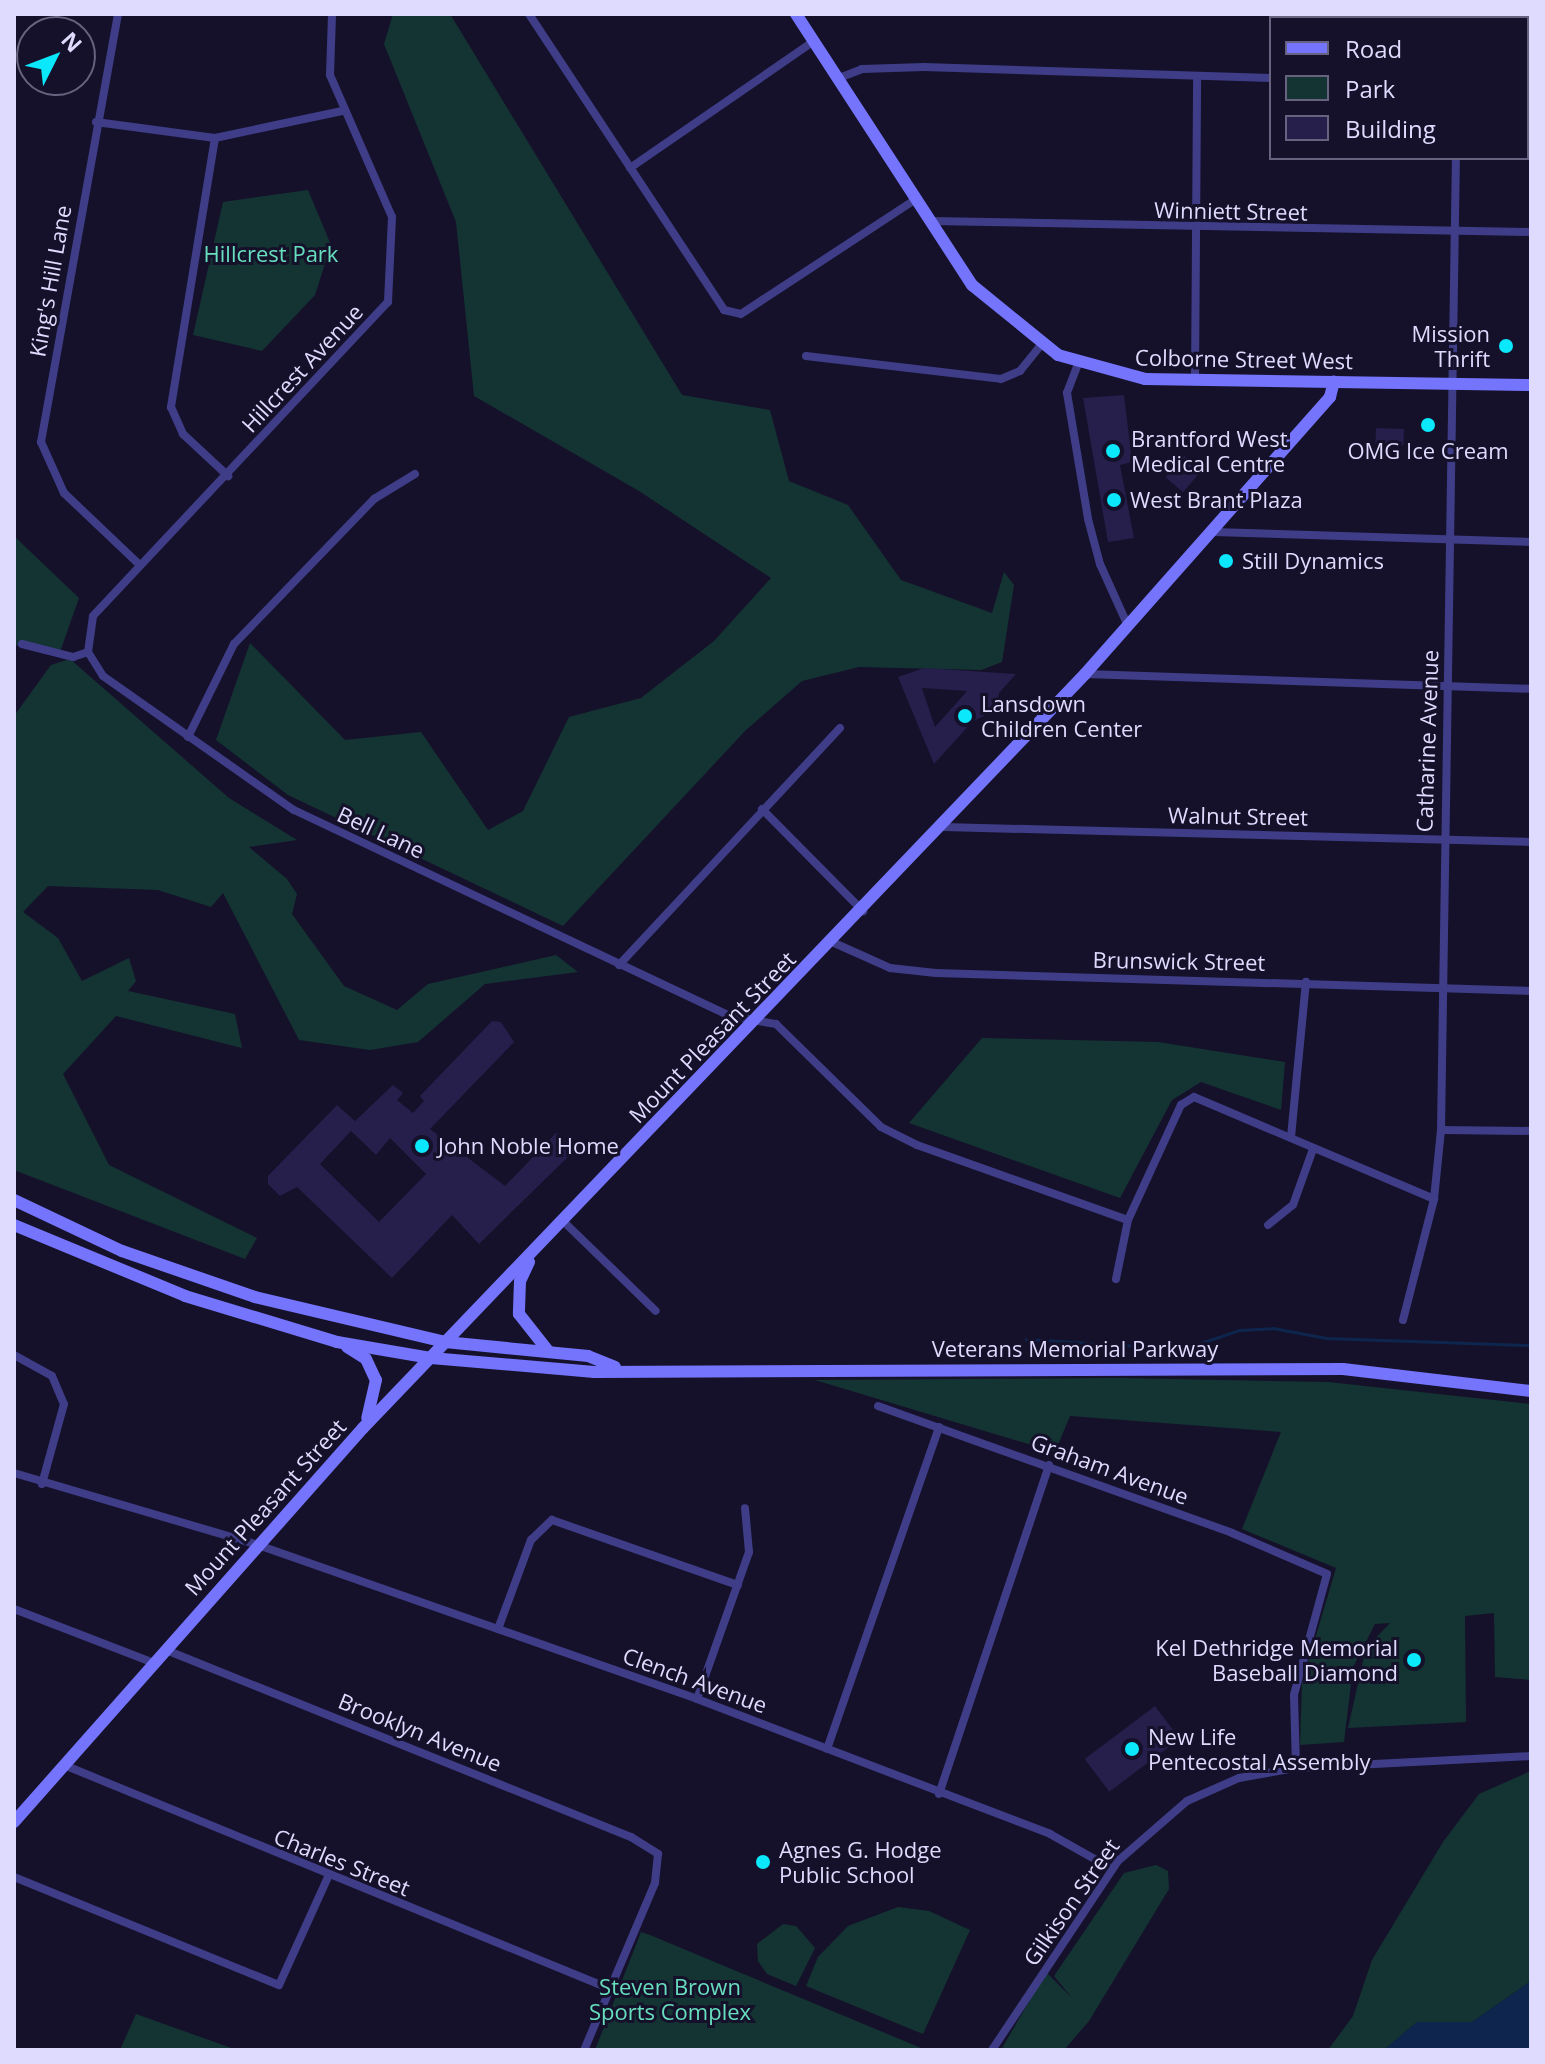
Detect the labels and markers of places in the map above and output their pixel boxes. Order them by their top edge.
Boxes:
place label: Mission Thrift [1411,320,1490,372]
marker: Mission Thrift [1497,337,1515,355]
marker: OMG Ice Cream [1419,416,1437,434]
place label: Brantford West Medical Centre [1131,425,1288,476]
place label: OMG Ice Cream [1347,438,1509,464]
marker: Brantford West Medical Centre [1102,440,1124,462]
place label: West Brant Plaza [1130,487,1303,513]
marker: West Brant Plaza [1105,491,1123,509]
place label: Still Dynamics [1242,548,1384,574]
marker: Still Dynamics [1217,552,1235,570]
place label: Lansdown Children Center [981,690,1142,742]
marker: Lansdown Children Center [956,707,974,725]
place label: John Noble Home [438,1133,619,1159]
marker: John Noble Home [413,1137,431,1155]
place label: Kel Dethridge Memorial Baseball Diamond [1155,1634,1398,1686]
marker: Kel Dethridge Memorial Baseball Diamond [1405,1651,1423,1669]
place label: New Life Pentecostal Assembly [1148,1723,1371,1774]
marker: New Life Pentecostal Assembly [1123,1740,1141,1758]
place label: Agnes G. Hodge Public School [779,1836,942,1888]
marker: Agnes G. Hodge Public School [754,1853,772,1871]

